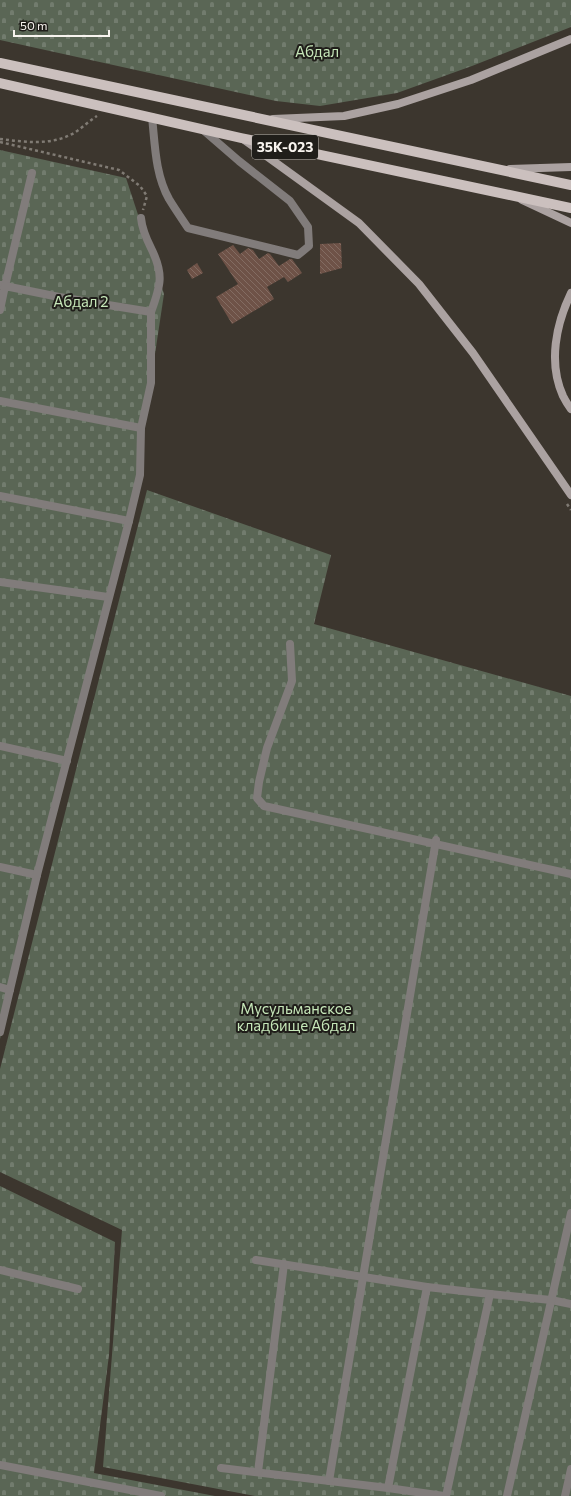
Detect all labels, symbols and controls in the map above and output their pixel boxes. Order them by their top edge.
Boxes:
scale bar [14,12,109,38]
text: 50 m [20,18,48,32]
park label: Абдал [295,42,339,60]
road number: 35К-023 [252,135,318,159]
park label: Абдал 2 [53,292,109,310]
park label: Мусульманское кладбище Абдал [237,999,355,1034]

